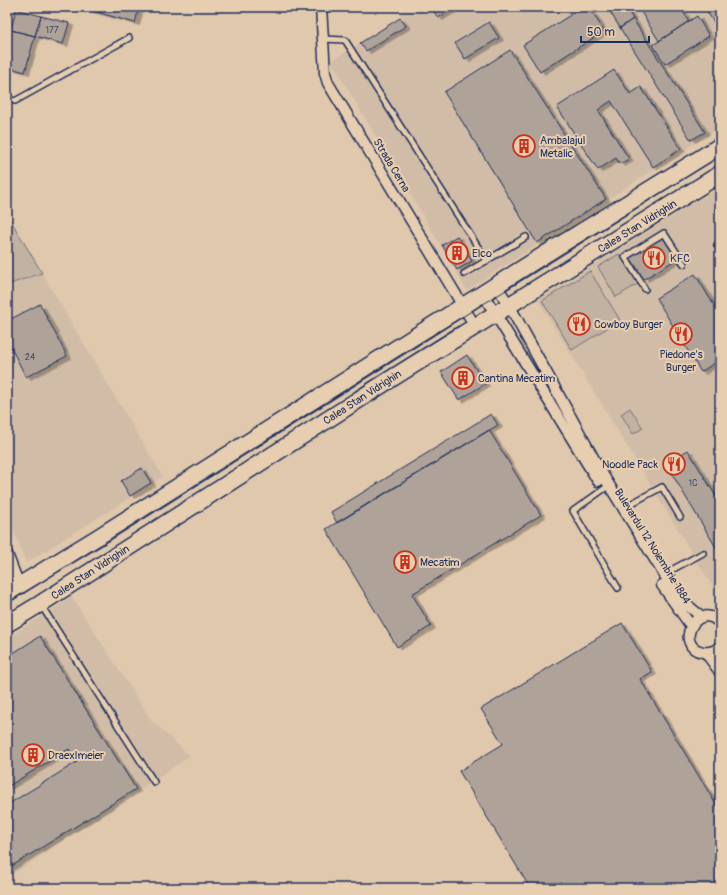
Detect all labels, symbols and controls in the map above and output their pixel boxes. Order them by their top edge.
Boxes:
scale bar [581,18,649,44]
house number: 177 [45,25,59,36]
text: 50 m [587,25,615,40]
building icon: Ambalajul Metalic [511,133,537,159]
place label: Ambalajul Metalic [540,134,585,160]
street label: Strada Cerna [370,136,413,194]
street label: Calea Stan Vidrighin [595,197,679,256]
building icon: Elco [444,240,470,266]
restaurant icon: KFC [641,245,667,271]
place label: Elco [472,247,492,260]
place label: KFC [670,252,690,265]
restaurant icon: Cowboy Burger [566,311,592,337]
place label: Cowboy Burger [594,318,663,331]
restaurant icon: Piedone's Burger [668,321,694,347]
place label: Piedone's Burger [659,348,703,374]
house number: 24 [25,352,36,363]
building icon: Cantina Mecatim [450,365,476,391]
street label: Calea Stan Vidrighin [321,367,404,428]
place label: Cantina Mecatim [478,372,556,385]
restaurant icon: Noodle Pack [661,451,687,477]
place label: Noodle Pack [602,458,658,471]
house number: 1C [688,478,698,489]
street label: Bulevardul 12 Noiembrie 1884 [612,486,694,607]
street label: Calea Stan Vidrighin [49,542,132,603]
building icon: Mecatim [392,549,418,575]
place label: Mecatim [420,556,460,569]
building icon: Draexlmeier [20,742,46,768]
place label: Draexlmeier [48,749,104,762]

